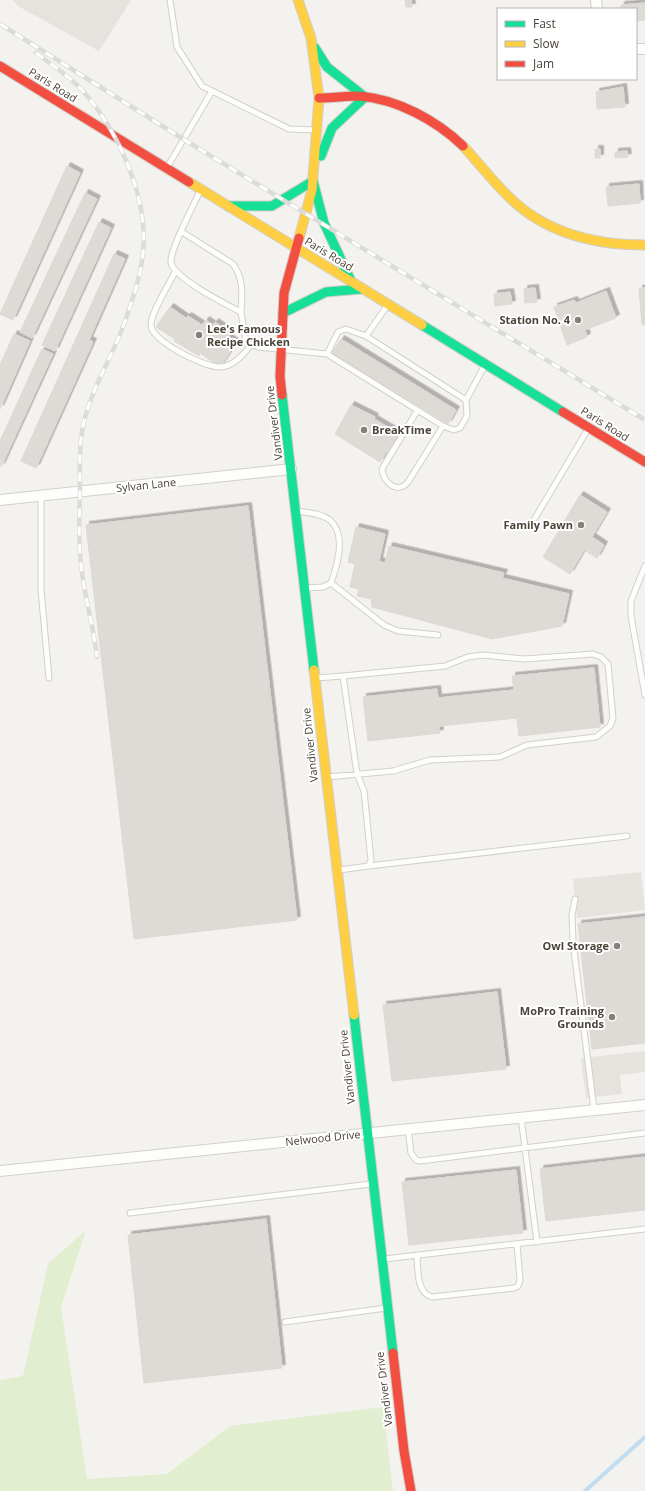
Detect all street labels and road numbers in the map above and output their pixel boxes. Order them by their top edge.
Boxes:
street label: Paris Road [26,64,80,105]
street label: Paris Road [302,233,356,274]
street label: Vandiver Drive [261,385,286,461]
street label: Paris Road [578,403,632,444]
street label: Sylvan Lane [115,474,177,495]
street label: Vandiver Drive [298,707,321,783]
street label: Vandiver Drive [335,1029,358,1105]
street label: Nelwood Drive [285,1126,361,1149]
street label: Vandiver Drive [371,1351,396,1427]

